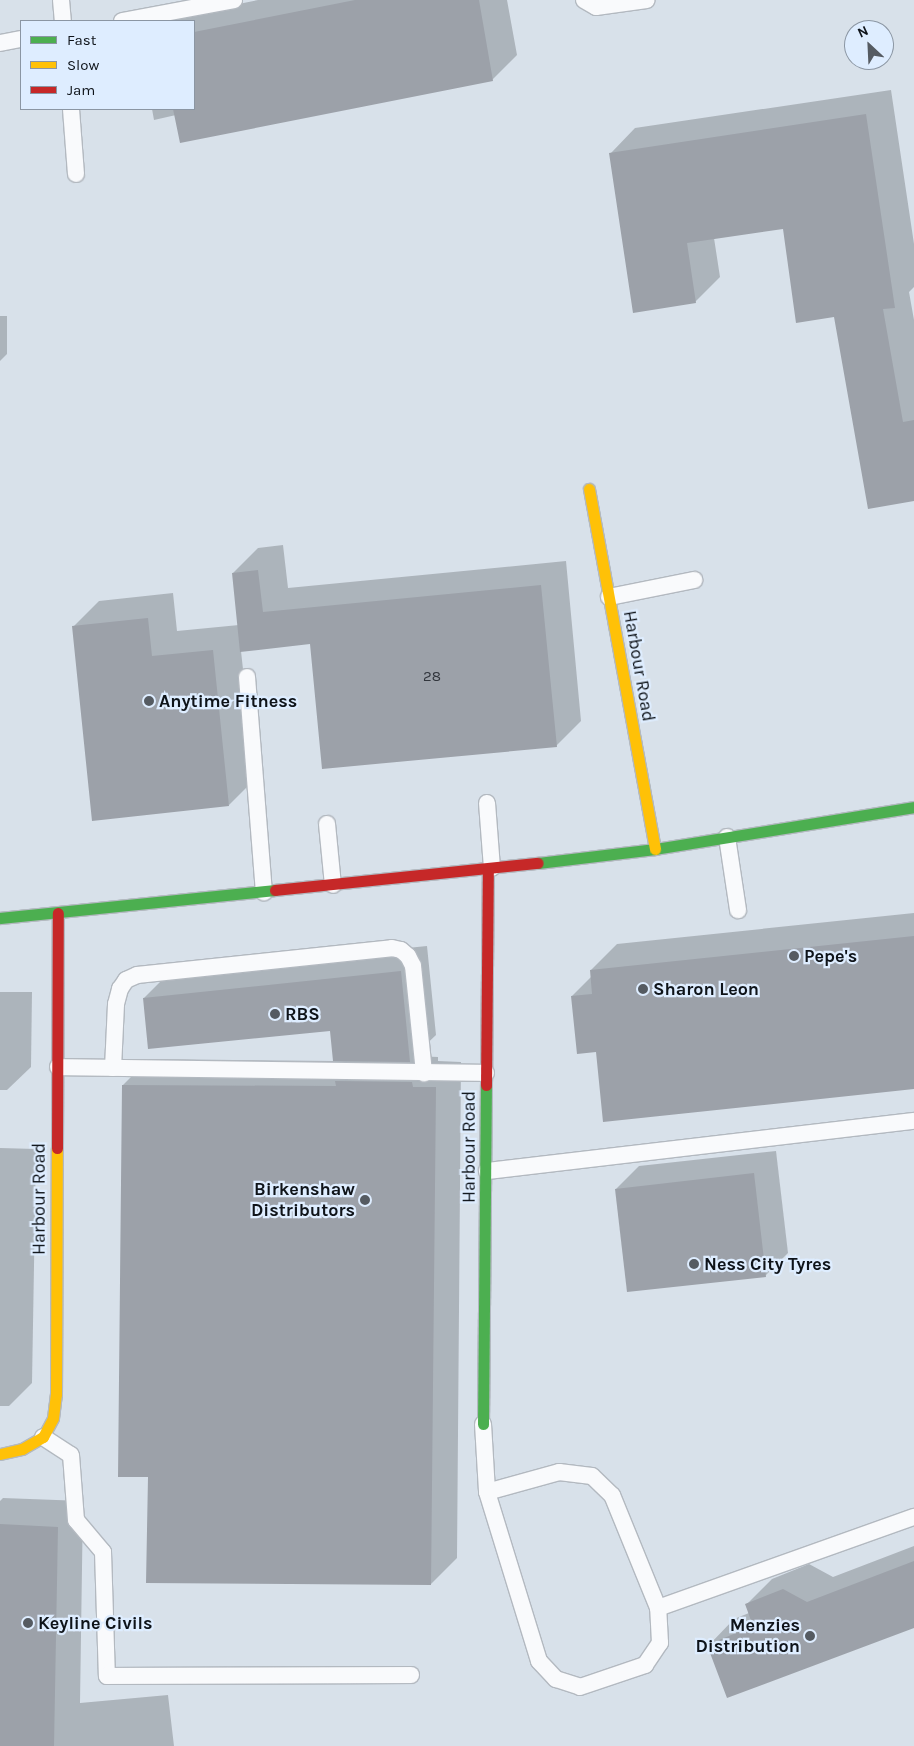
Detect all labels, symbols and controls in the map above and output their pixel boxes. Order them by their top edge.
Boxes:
legend [20,20,195,110]
north arrow [844,20,894,70]
text: N [855,22,871,42]
text: Fast [67,31,96,49]
text: Slow [67,56,99,74]
text: Jam [67,81,95,99]
street label: Harbour Road [619,609,659,723]
house number: 28 [423,668,441,686]
place label: Anytime Fitness [159,690,297,712]
marker: Anytime Fitness [143,695,155,707]
place label: Pepe's [804,945,857,967]
marker: Pepe's [788,950,800,962]
place label: Sharon Leon [653,978,759,1000]
marker: Sharon Leon [637,983,649,995]
place label: RBS [285,1003,320,1025]
marker: RBS [269,1008,281,1020]
street label: Harbour Road [458,1091,480,1203]
street label: Harbour Road [28,1143,50,1255]
place label: Birkenshaw Distributors [251,1179,355,1222]
marker: Birkenshaw Distributors [359,1194,371,1206]
place label: Ness City Tyres [704,1253,831,1275]
marker: Ness City Tyres [688,1258,700,1270]
place label: Keyline Civils [38,1612,153,1634]
place label: Menzies Distribution [695,1615,800,1658]
marker: Keyline Civils [22,1617,34,1629]
marker: Menzies Distribution [804,1630,816,1642]

